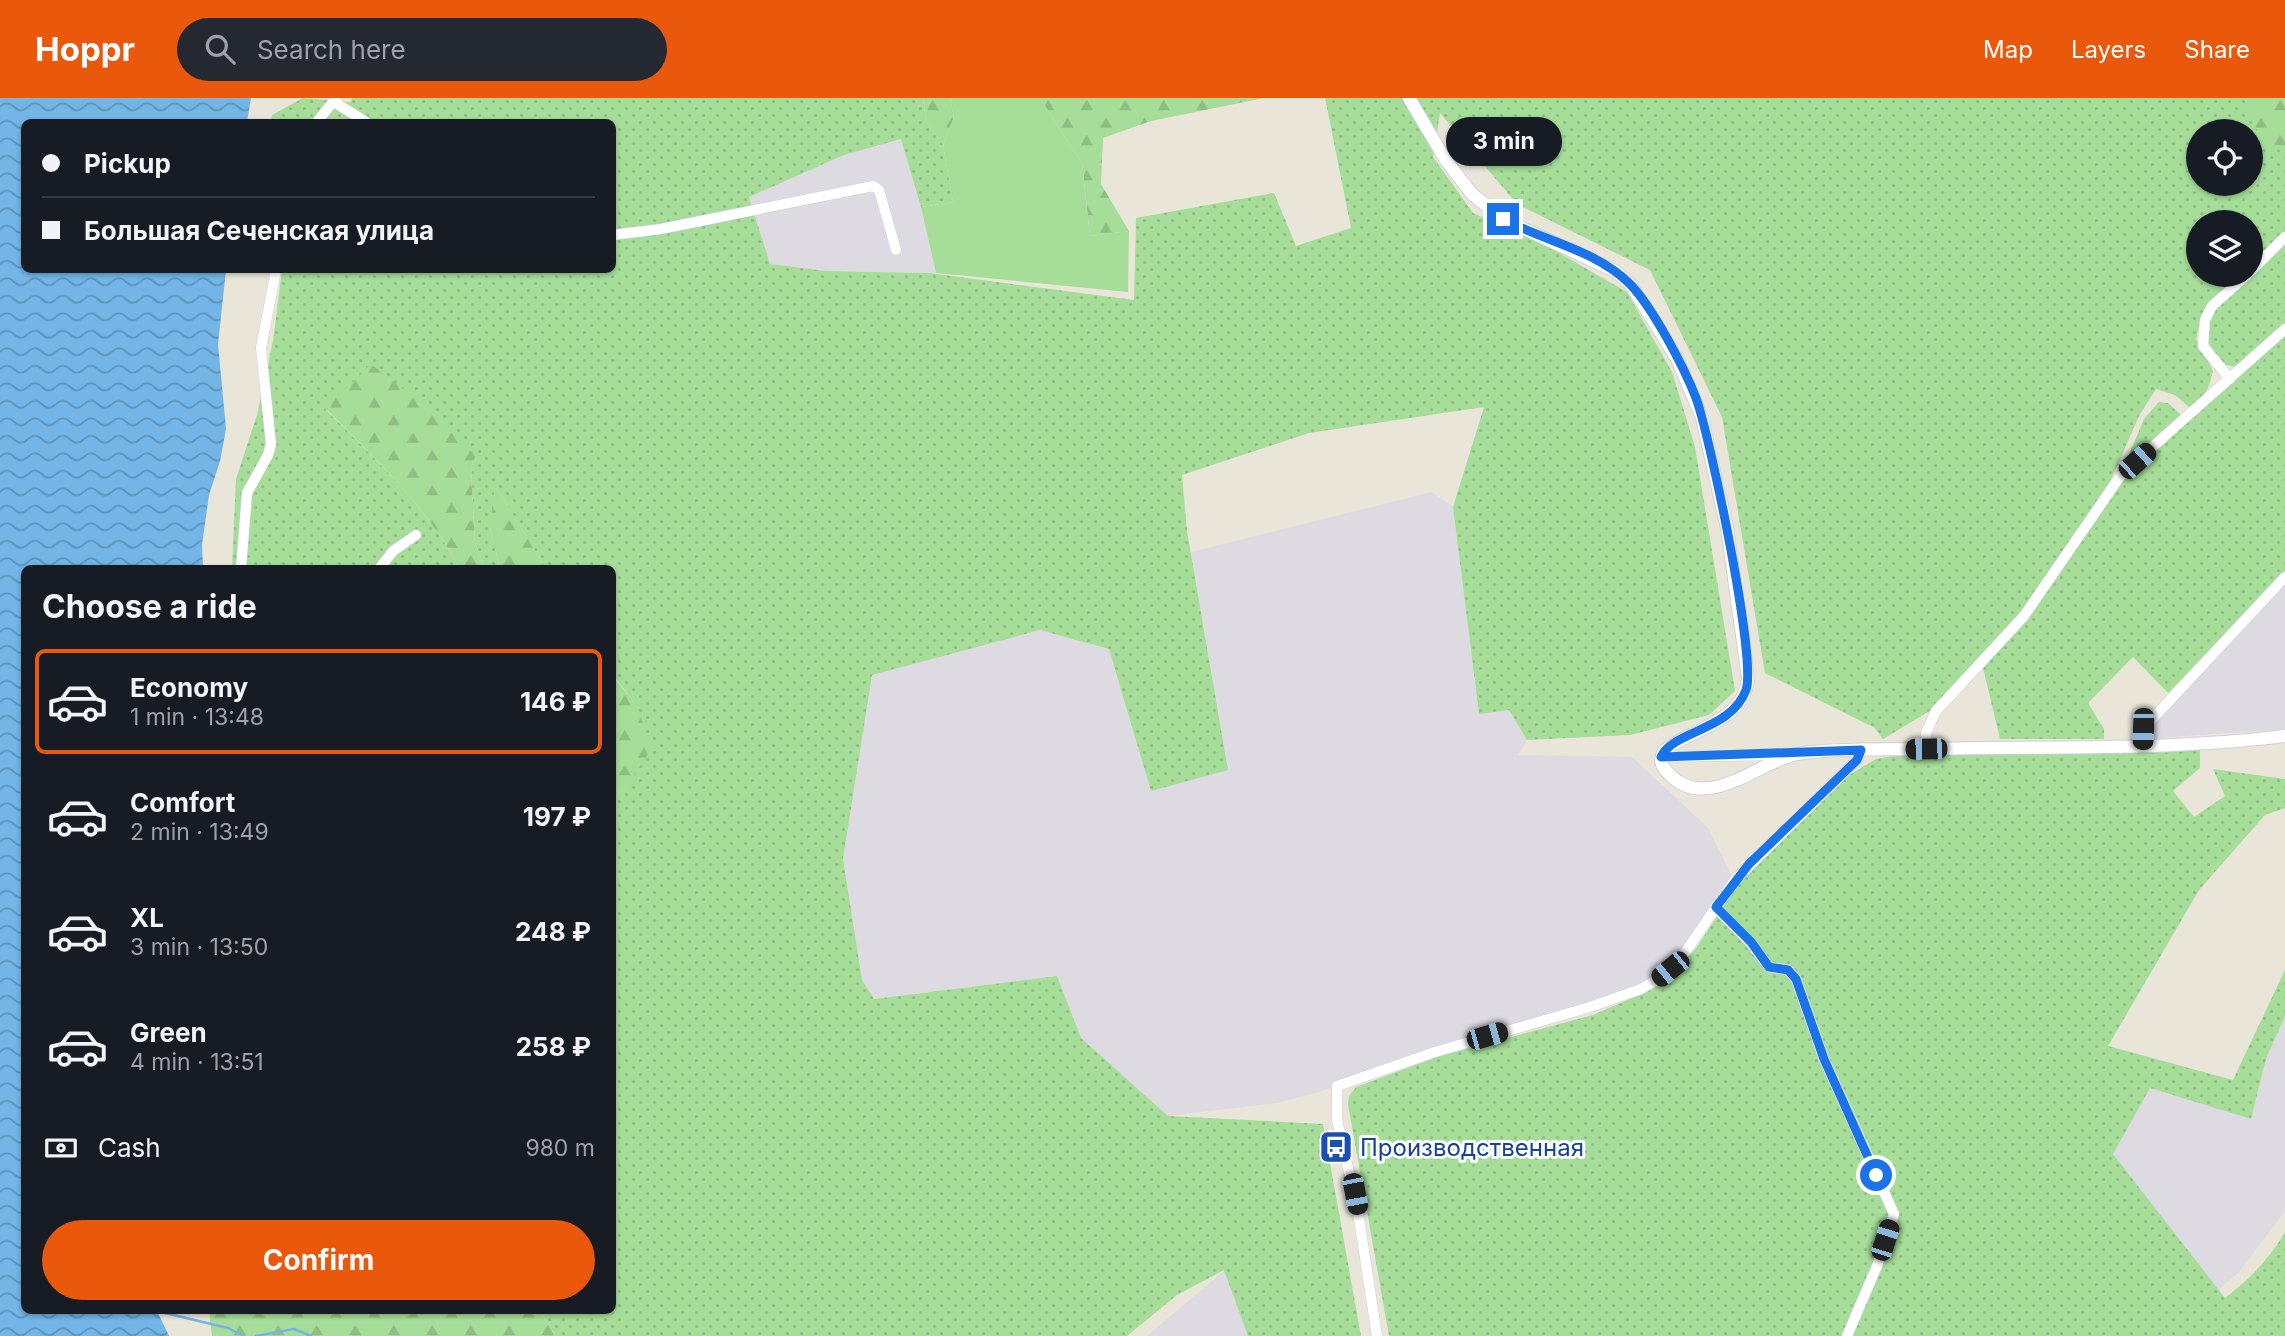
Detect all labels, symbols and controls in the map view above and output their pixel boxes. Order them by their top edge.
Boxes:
search box [177,18,667,81]
text: Hoppr [35,29,135,69]
icon: search [201,30,239,68]
text: Search here [257,34,406,65]
text: Map [1983,35,2033,64]
text: Layers [2071,35,2146,64]
text: Share [2184,35,2250,64]
callout: 3 min [1445,117,1561,166]
map controls [2186,119,2263,287]
button: locate [2186,119,2263,196]
text: 3 min [1473,127,1535,155]
text: Pickup [84,148,171,179]
route end [1487,203,1519,235]
button: layers [2186,210,2263,287]
text: Большая Сеченская улица [84,215,434,246]
car [2115,439,2160,483]
text: Choose a ride [42,587,257,626]
icon: car [46,670,109,733]
text: Economy [130,672,248,703]
text: 146 ₽ [520,686,591,717]
text: 1 min · 13:48 [130,703,264,731]
car [2132,708,2155,750]
car [1905,738,1948,760]
icon: car [46,785,109,848]
text: Comfort [130,787,235,818]
text: 197 ₽ [523,801,591,832]
text: 2 min · 13:49 [130,818,269,846]
icon: car [46,900,109,963]
text: XL [130,902,164,933]
text: 248 ₽ [515,916,591,947]
text: 3 min · 13:50 [130,933,268,961]
car [1648,948,1693,990]
icon: car [46,1015,109,1078]
text: Green [130,1017,207,1048]
car [1464,1020,1511,1052]
text: 258 ₽ [516,1031,591,1062]
text: 4 min · 13:51 [130,1048,264,1076]
bus stop icon: Производственная [1317,1128,1355,1166]
icon: cash [42,1129,80,1167]
text: Cash [98,1132,161,1163]
place label: Производственная [1360,1133,1584,1162]
text: 980 m [525,1134,595,1162]
route start [1860,1159,1892,1191]
car [1341,1171,1370,1217]
car [1869,1217,1902,1263]
button: Confirm [42,1220,595,1300]

